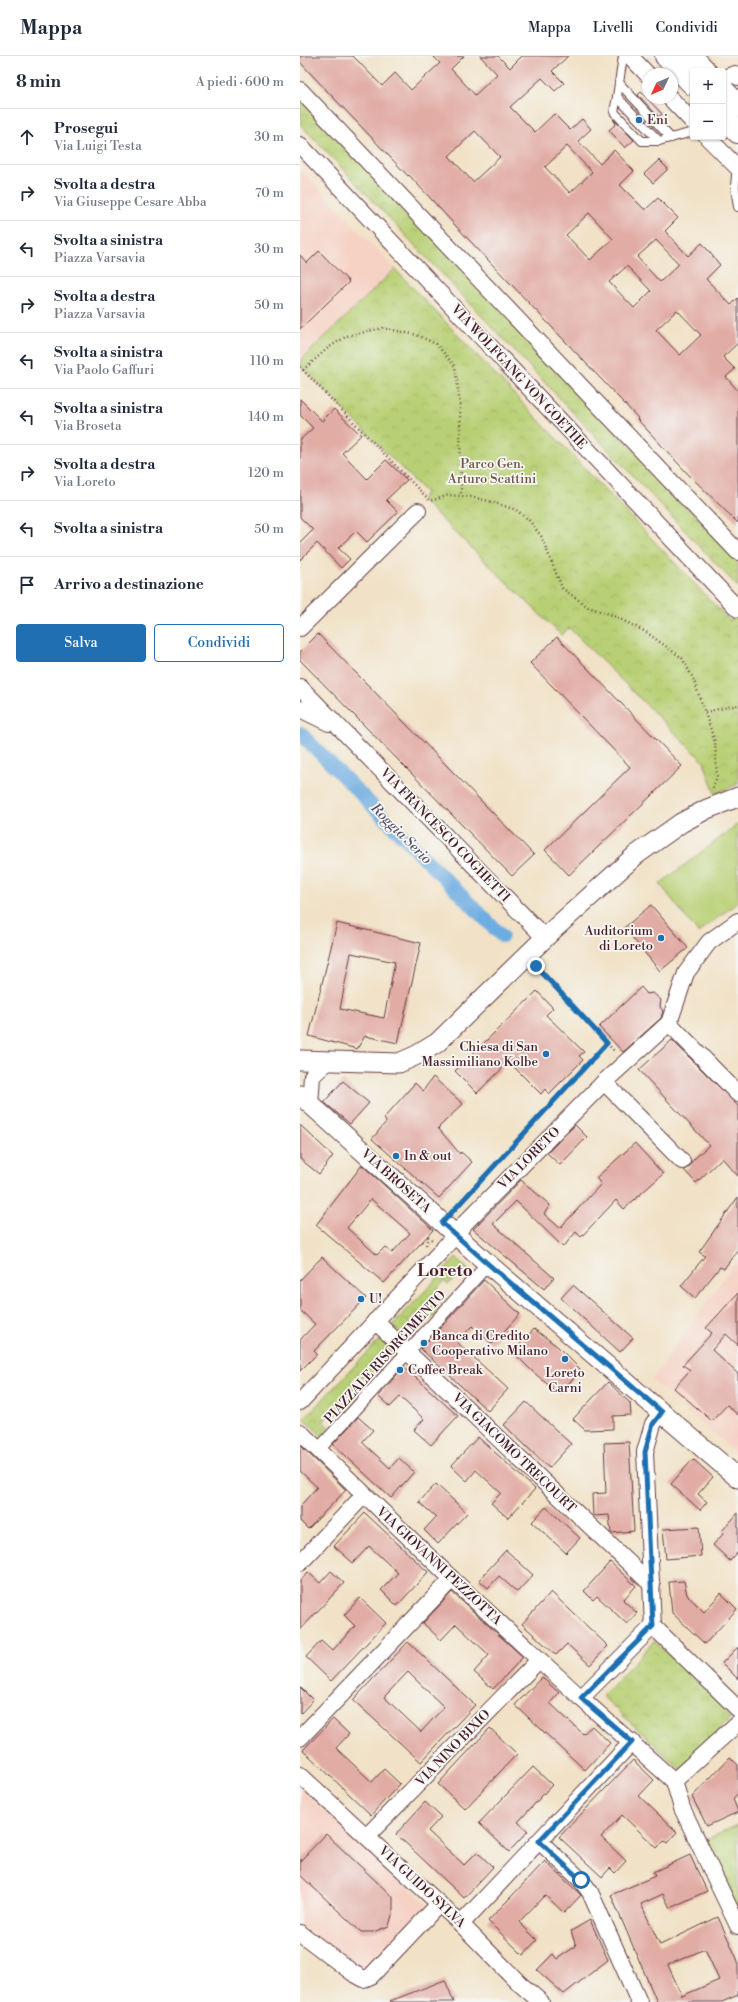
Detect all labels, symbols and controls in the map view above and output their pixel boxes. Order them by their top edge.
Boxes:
text: Mappa [20,16,82,40]
text: Mappa [528,19,571,37]
text: Livelli [593,19,633,37]
text: Condividi [655,19,718,37]
north arrow [642,68,678,104]
map controls [690,68,726,140]
button: + [690,68,726,104]
text: 8 min [16,71,61,93]
text: A piedi · 600 m [196,74,284,90]
button: − [690,104,726,140]
place label: Eni [647,112,668,128]
marker: Eni [634,115,644,125]
text: Prosegui [54,119,118,138]
icon: ahead [16,126,38,148]
text: 30 m [254,129,284,145]
text: Via Luigi Testa [54,138,142,154]
text: Svolta a destra [54,175,155,194]
icon: right [16,182,38,204]
text: 70 m [255,185,284,201]
text: Via Giuseppe Cesare Abba [54,194,207,210]
text: Svolta a sinistra [54,231,163,250]
icon: left [16,238,38,260]
text: 30 m [254,241,284,257]
text: Piazza Varsavia [54,250,145,266]
text: Svolta a destra [54,287,155,306]
icon: right [16,294,38,316]
text: 50 m [254,297,284,313]
street label: VIA WOLFGANG VON GOETHE [447,301,590,453]
text: Piazza Varsavia [54,306,145,322]
text: Svolta a sinistra [54,343,163,362]
icon: left [16,350,38,372]
text: 110 m [250,353,284,369]
text: Via Paolo Gaffuri [54,362,154,378]
text: Svolta a sinistra [54,399,163,418]
icon: left [16,406,38,428]
text: 140 m [248,409,284,425]
text: Via Broseta [54,418,122,434]
text: Svolta a destra [54,455,155,474]
park label: Parco Gen. Arturo Scattini [447,456,536,487]
icon: right [16,462,38,484]
text: 120 m [248,465,284,481]
text: Via Loreto [54,474,116,490]
icon: left [16,518,38,540]
text: Svolta a sinistra [54,519,163,538]
text: 50 m [254,521,284,537]
icon: arrive [16,574,38,596]
text: Arrivo a destinazione [54,575,204,594]
button: Salva [16,624,146,662]
button: Condividi [154,624,284,662]
street label: VIA FRANCESCO COGHETTI [376,764,513,905]
water label: Roggia Serio [366,799,435,868]
place label: Auditorium di Loreto [584,923,654,954]
marker: Auditorium di Loreto [656,933,666,943]
route end [527,957,545,975]
place label: Chiesa di San Massimiliano Kolbe [422,1039,538,1070]
marker: Chiesa di San Massimiliano Kolbe [541,1049,551,1059]
street label: VIA LORETO [494,1123,564,1193]
street label: VIA BROSETA [357,1145,435,1217]
place label: In & out [404,1148,452,1164]
marker: In & out [391,1151,401,1161]
district label: Loreto [417,1260,473,1282]
street label: PIAZZALE RISORGIMENTO [321,1287,449,1427]
place label: U! [369,1291,382,1307]
marker: U! [356,1294,366,1304]
place label: Banca di Credito Cooperativo Milano [431,1328,548,1359]
marker: Banca di Credito Cooperativo Milano [419,1338,429,1348]
marker: Loreto Carni [560,1354,570,1364]
place label: Coffee Break [408,1362,484,1378]
marker: Coffee Break [395,1365,405,1375]
place label: Loreto Carni [545,1365,585,1396]
street label: VIA GIACOMO TRECOURT [448,1389,579,1516]
street label: VIA GIOVANNI PEZZOTTA [372,1503,506,1629]
street label: VIA NINO BIXIO [412,1706,494,1790]
street label: VIA GUIDO SYLVA [375,1842,469,1932]
route start [572,1871,590,1889]

